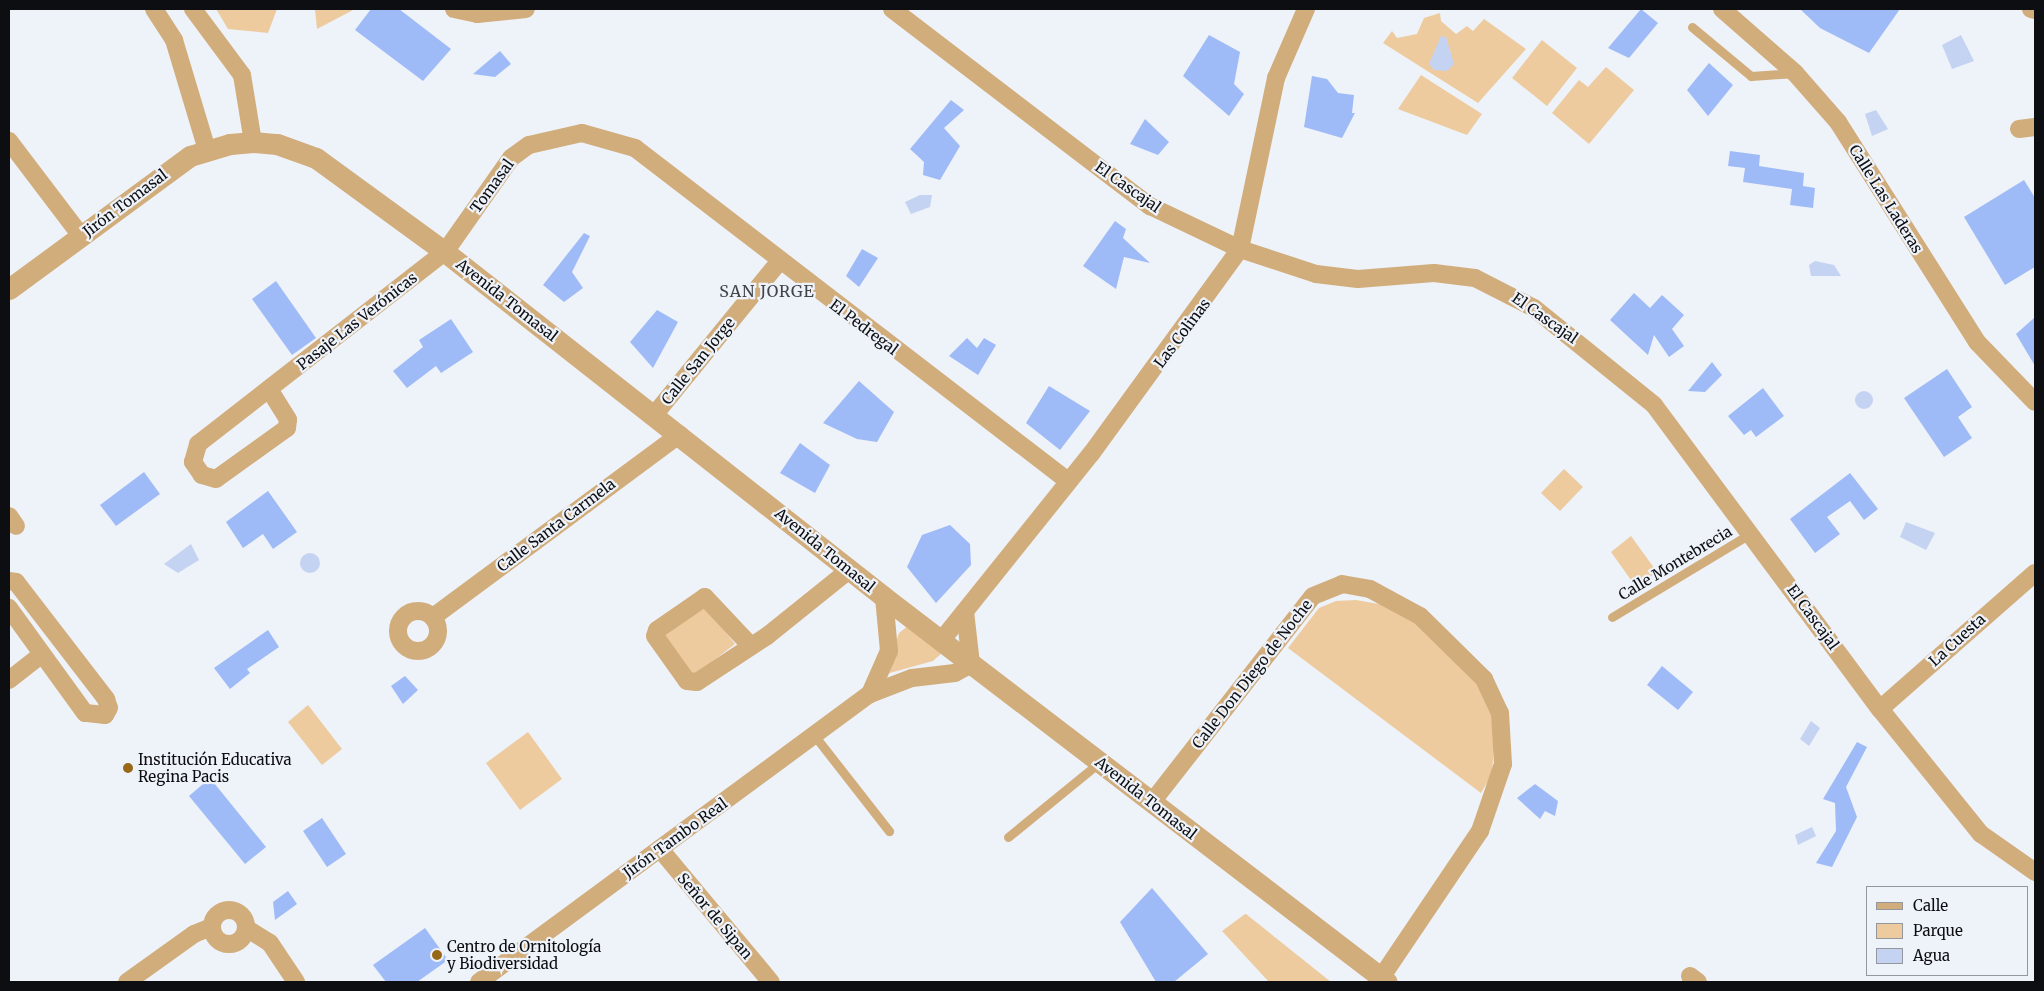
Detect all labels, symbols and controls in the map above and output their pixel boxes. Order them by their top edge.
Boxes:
street label: Calle Las Laderas [1845,141,1927,257]
street label: Tomasal [466,156,518,216]
street label: El Cascajal [1092,158,1164,216]
street label: Jirón Tomasal [79,166,171,240]
street label: Avenida Tomasal [453,255,561,345]
street label: Pasaje Las Verónicas [293,269,421,373]
district label: SAN JORGE [718,281,816,301]
street label: El Cascajal [1509,289,1581,347]
street label: Las Colinas [1150,295,1214,371]
street label: El Pedregal [826,296,902,358]
street label: Calle San Jorge [658,314,738,408]
street label: Calle Santa Carmela [493,475,619,575]
street label: Avenida Tomasal [771,504,879,596]
street label: Calle Montebrecia [1615,522,1735,604]
street label: El Cascajal [1783,581,1843,653]
street label: Calle Don Diego de Noche [1188,596,1316,752]
street label: La Cuesta [1925,610,1989,670]
place label: Institución Educativa Regina Pacis [138,750,292,785]
street label: Avenida Tomasal [1092,753,1200,843]
marker: Institución Educativa Regina Pacis [122,762,134,774]
street label: Jirón Tambo Real [619,794,731,882]
street label: Señor de Sipan [674,869,756,963]
legend [1866,886,2029,976]
text: Calle [1913,896,1948,915]
text: Parque [1913,921,1963,940]
place label: Centro de Ornitología y Biodiversidad [447,937,601,972]
text: Agua [1913,946,1950,965]
marker: Centro de Ornitología y Biodiversidad [431,949,443,961]

